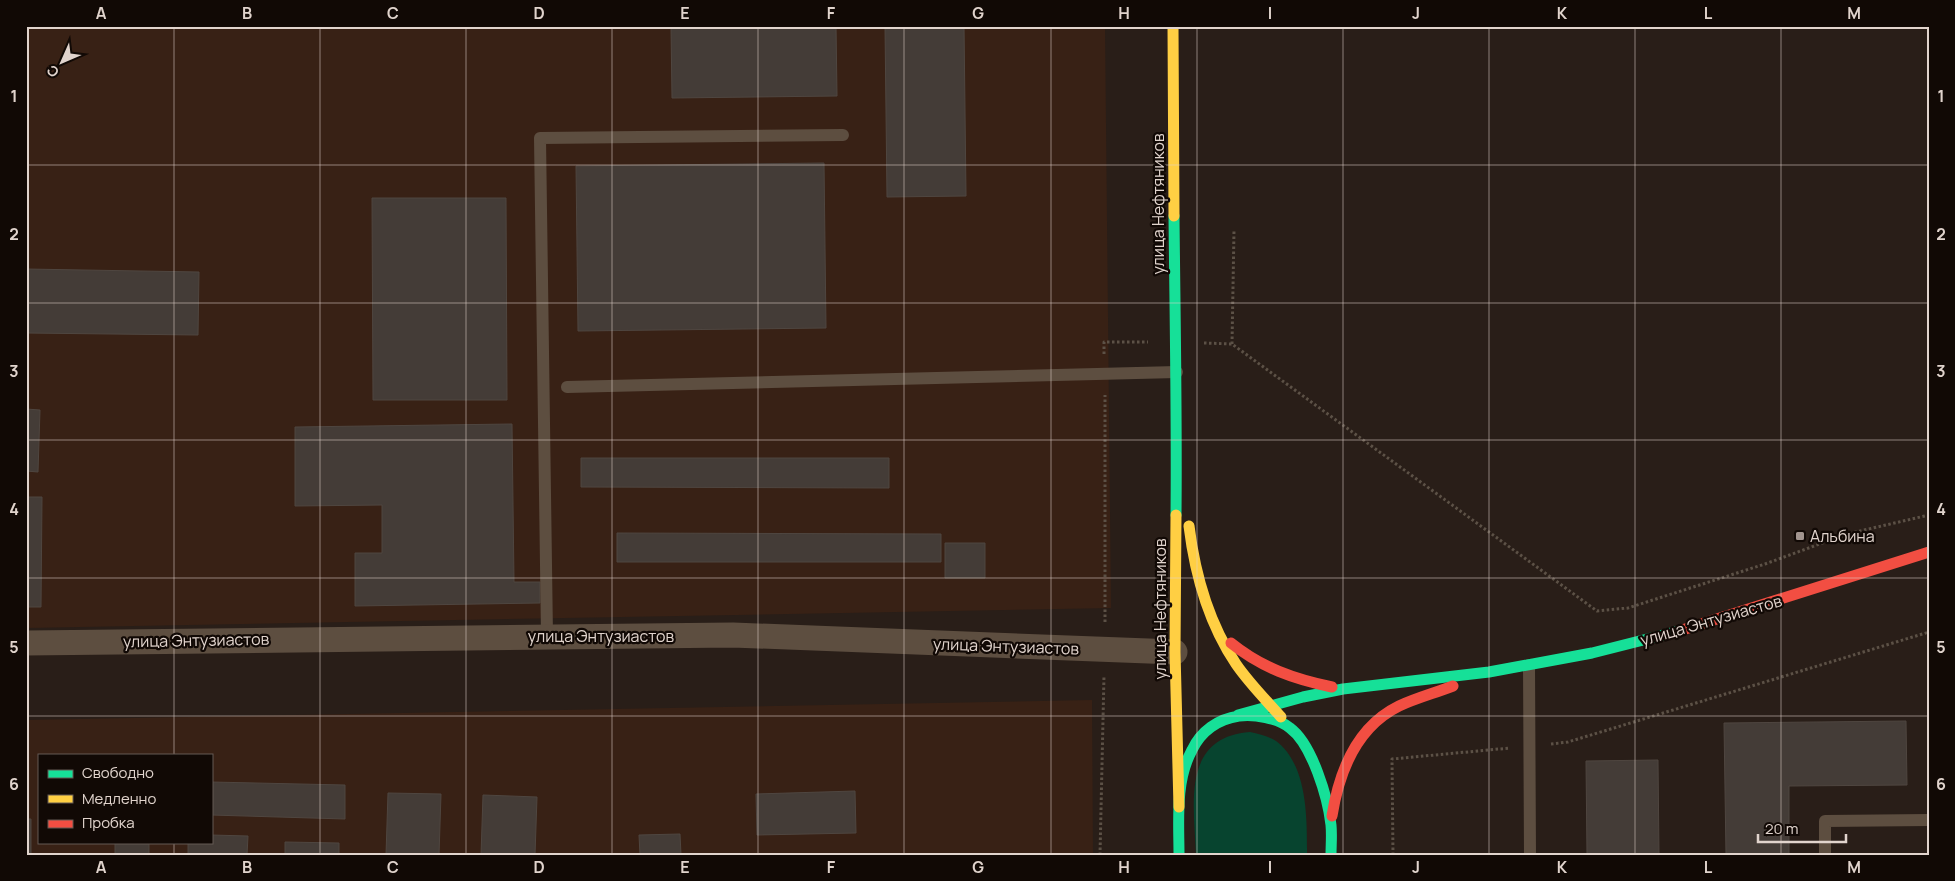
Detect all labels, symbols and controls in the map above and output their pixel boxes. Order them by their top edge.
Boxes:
text: A [96,2,107,24]
text: B [242,2,252,24]
text: C [387,2,399,24]
text: D [533,2,545,24]
text: E [680,2,690,24]
text: F [827,2,836,24]
text: G [972,2,984,24]
text: H [1118,2,1130,24]
text: I [1268,2,1272,24]
text: J [1412,2,1420,24]
text: K [1557,2,1568,24]
text: L [1704,2,1713,24]
text: M [1847,2,1861,24]
north arrow [38,38,88,88]
text: С [42,61,63,82]
text: 1 [10,85,18,107]
text: 1 [1937,85,1945,107]
street label: улица Нефтяников [1147,133,1169,275]
text: 2 [9,223,19,245]
text: 2 [1936,223,1946,245]
text: 3 [9,360,19,382]
text: 3 [1936,360,1946,382]
text: 4 [9,498,19,520]
text: 4 [1936,498,1946,520]
place label: Альбина [1810,525,1875,547]
marker: Альбина [1794,530,1806,542]
street label: улица Нефтяников [1149,538,1171,680]
street label: улица Энтузиастов [1638,589,1785,651]
street label: улица Энтузиастов [528,625,675,647]
street label: улица Энтузиастов [123,628,270,652]
street label: улица Энтузиастов [933,632,1080,660]
text: 5 [9,636,19,658]
text: 5 [1936,636,1946,658]
legend [38,754,212,844]
text: Свободно [82,762,154,783]
text: 6 [9,773,19,795]
text: 6 [1936,773,1946,795]
text: Медленно [82,788,156,809]
scale bar [1758,811,1845,843]
text: Пробка [82,812,135,833]
text: 20 m [1765,818,1798,839]
text: A [96,856,107,878]
text: B [242,856,252,878]
text: C [387,856,399,878]
text: D [533,856,545,878]
text: E [680,856,690,878]
text: F [827,856,836,878]
text: G [972,856,984,878]
text: H [1118,856,1130,878]
text: I [1268,856,1272,878]
text: J [1412,856,1420,878]
text: K [1557,856,1568,878]
text: L [1704,856,1713,878]
text: M [1847,856,1861,878]

